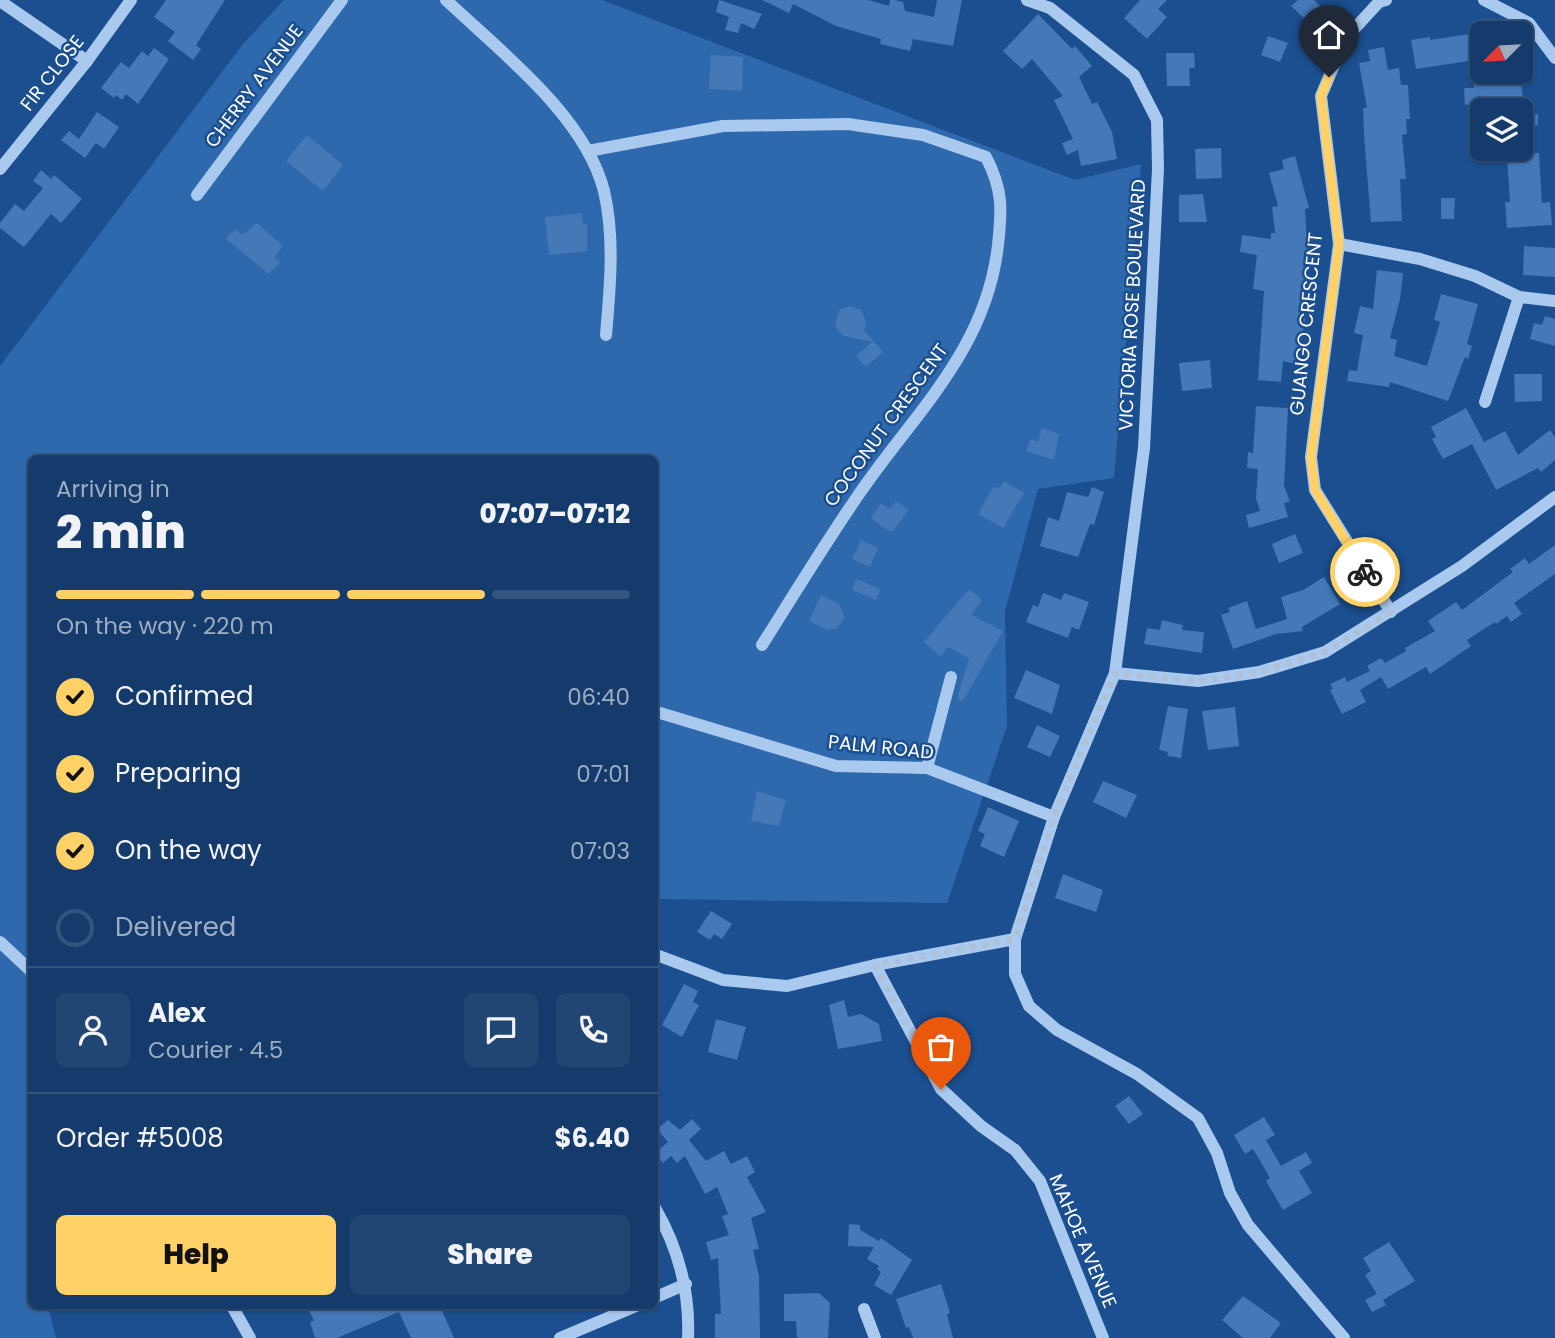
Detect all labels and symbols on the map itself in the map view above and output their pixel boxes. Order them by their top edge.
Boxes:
pin [1299,5,1359,77]
street label: CHERRY AVENUE [199,19,309,153]
north arrow [1470,21,1533,84]
street label: FIR CLOSE [14,29,90,117]
street label: VICTORIA ROSE BOULEVARD [1112,178,1152,432]
street label: GUANGO CRESCENT [1283,231,1329,417]
street label: COCONUT CRESCENT [817,338,955,512]
courier [1330,537,1400,607]
street label: PALM ROAD [827,728,935,766]
pin [911,1017,971,1089]
street label: MAHOE AVENUE [1043,1170,1123,1312]

